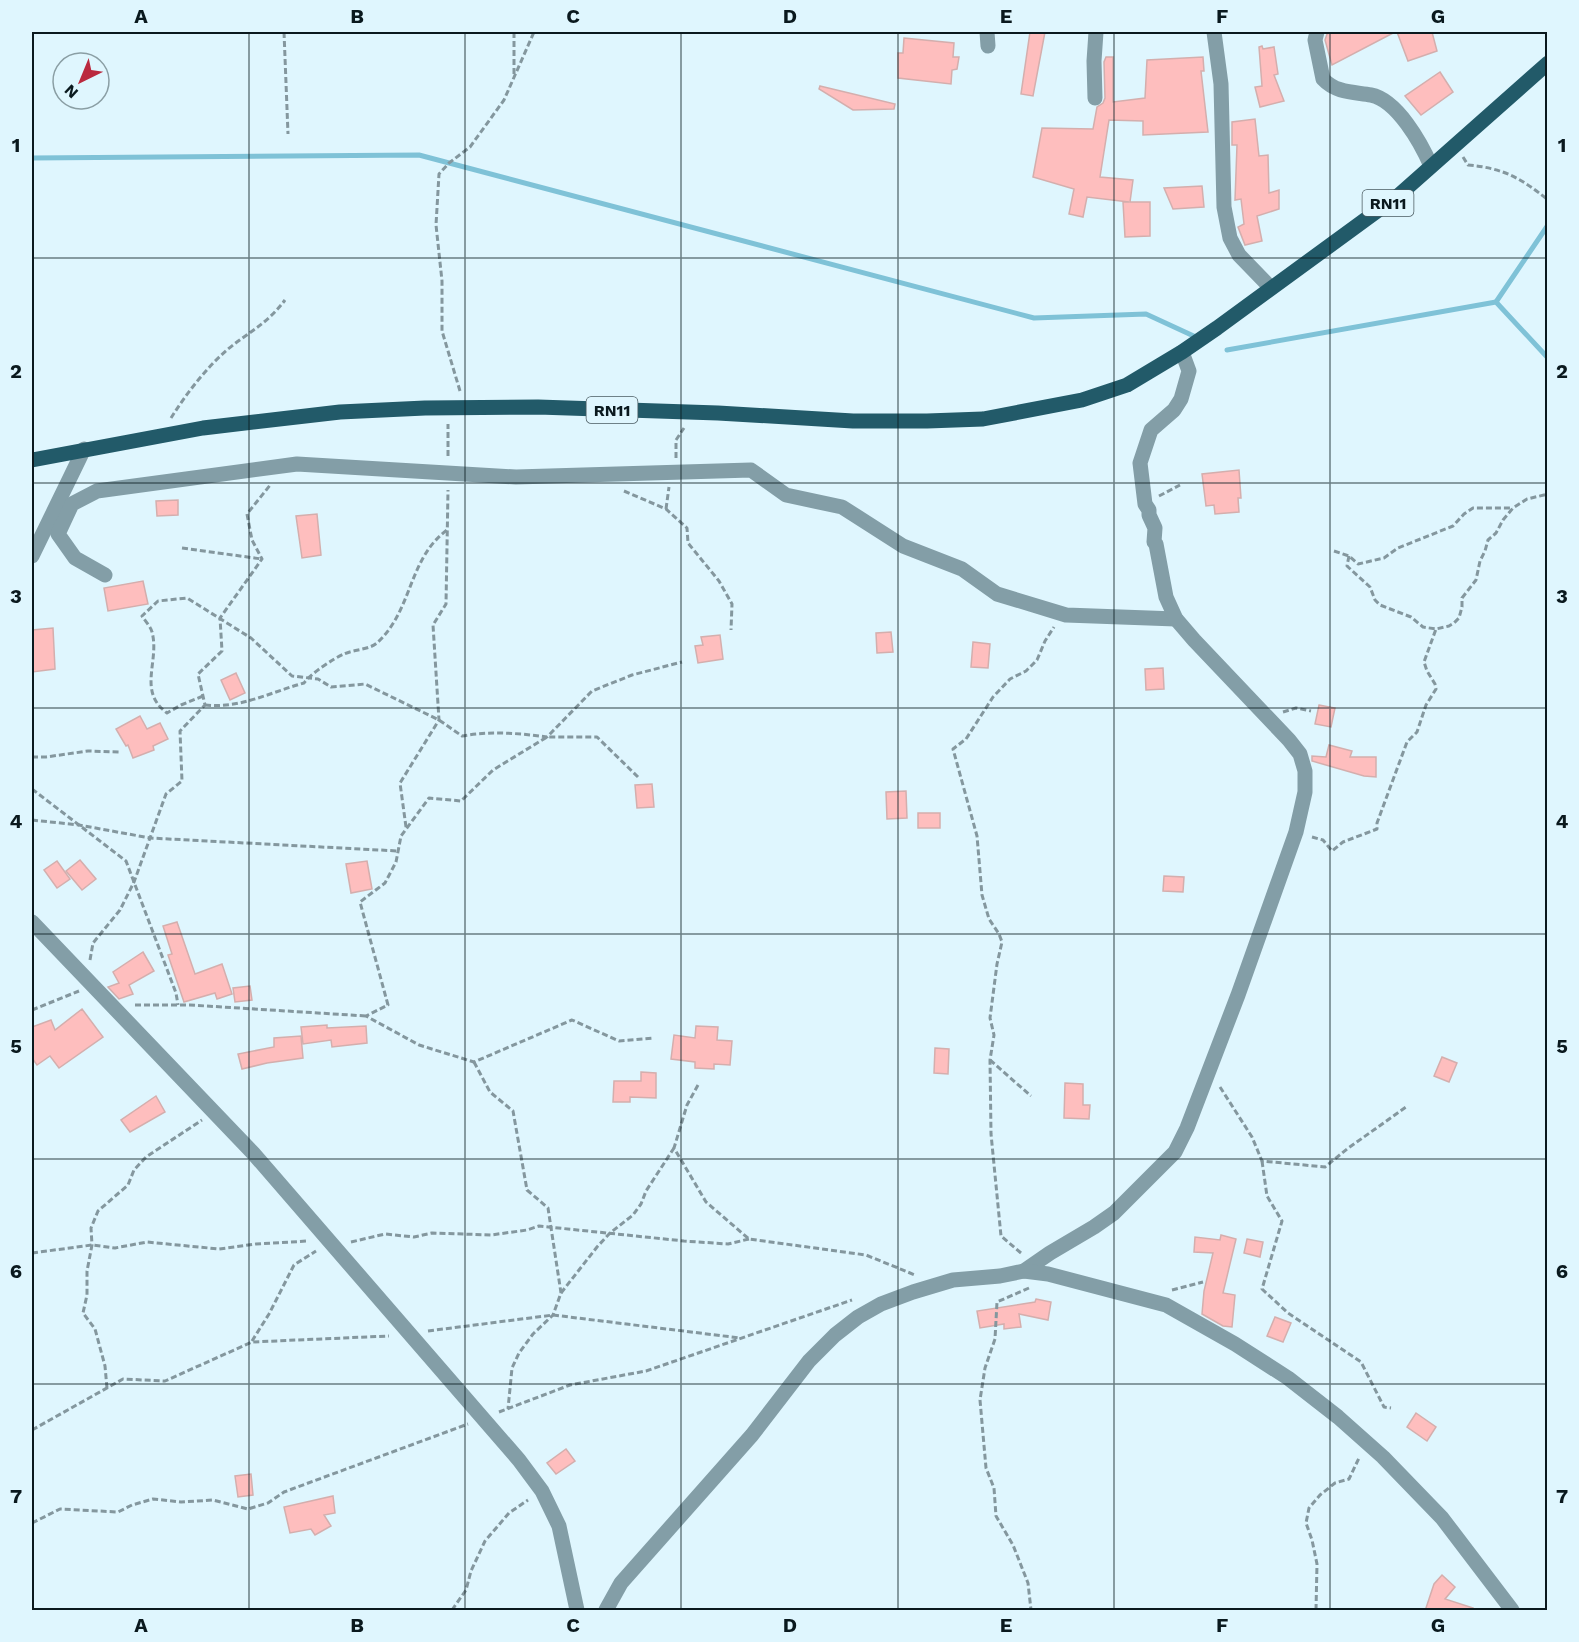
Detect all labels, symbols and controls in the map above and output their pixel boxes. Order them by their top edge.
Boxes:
text: A [134,4,148,28]
text: B [350,4,364,28]
text: C [566,4,580,28]
text: D [783,4,797,28]
text: E [1000,4,1012,28]
text: F [1216,4,1228,28]
text: G [1431,4,1445,28]
north arrow [51,51,111,111]
text: N [60,81,82,103]
text: 1 [12,133,20,157]
text: 1 [1558,133,1566,157]
road number: RN11 [1362,190,1414,216]
text: 2 [10,359,22,383]
text: 2 [1556,359,1568,383]
road number: RN11 [586,397,638,423]
text: 3 [10,584,22,608]
text: 3 [1556,584,1568,608]
text: 4 [10,809,23,833]
text: 4 [1556,809,1569,833]
text: 5 [10,1034,22,1058]
text: 5 [1556,1034,1568,1058]
text: 6 [10,1259,22,1283]
text: 6 [1556,1259,1568,1283]
text: 7 [10,1484,22,1508]
text: 7 [1556,1484,1568,1508]
text: A [134,1613,148,1637]
text: B [350,1613,364,1637]
text: C [566,1613,580,1637]
text: D [783,1613,797,1637]
text: E [1000,1613,1012,1637]
text: F [1216,1613,1228,1637]
text: G [1431,1613,1445,1637]

